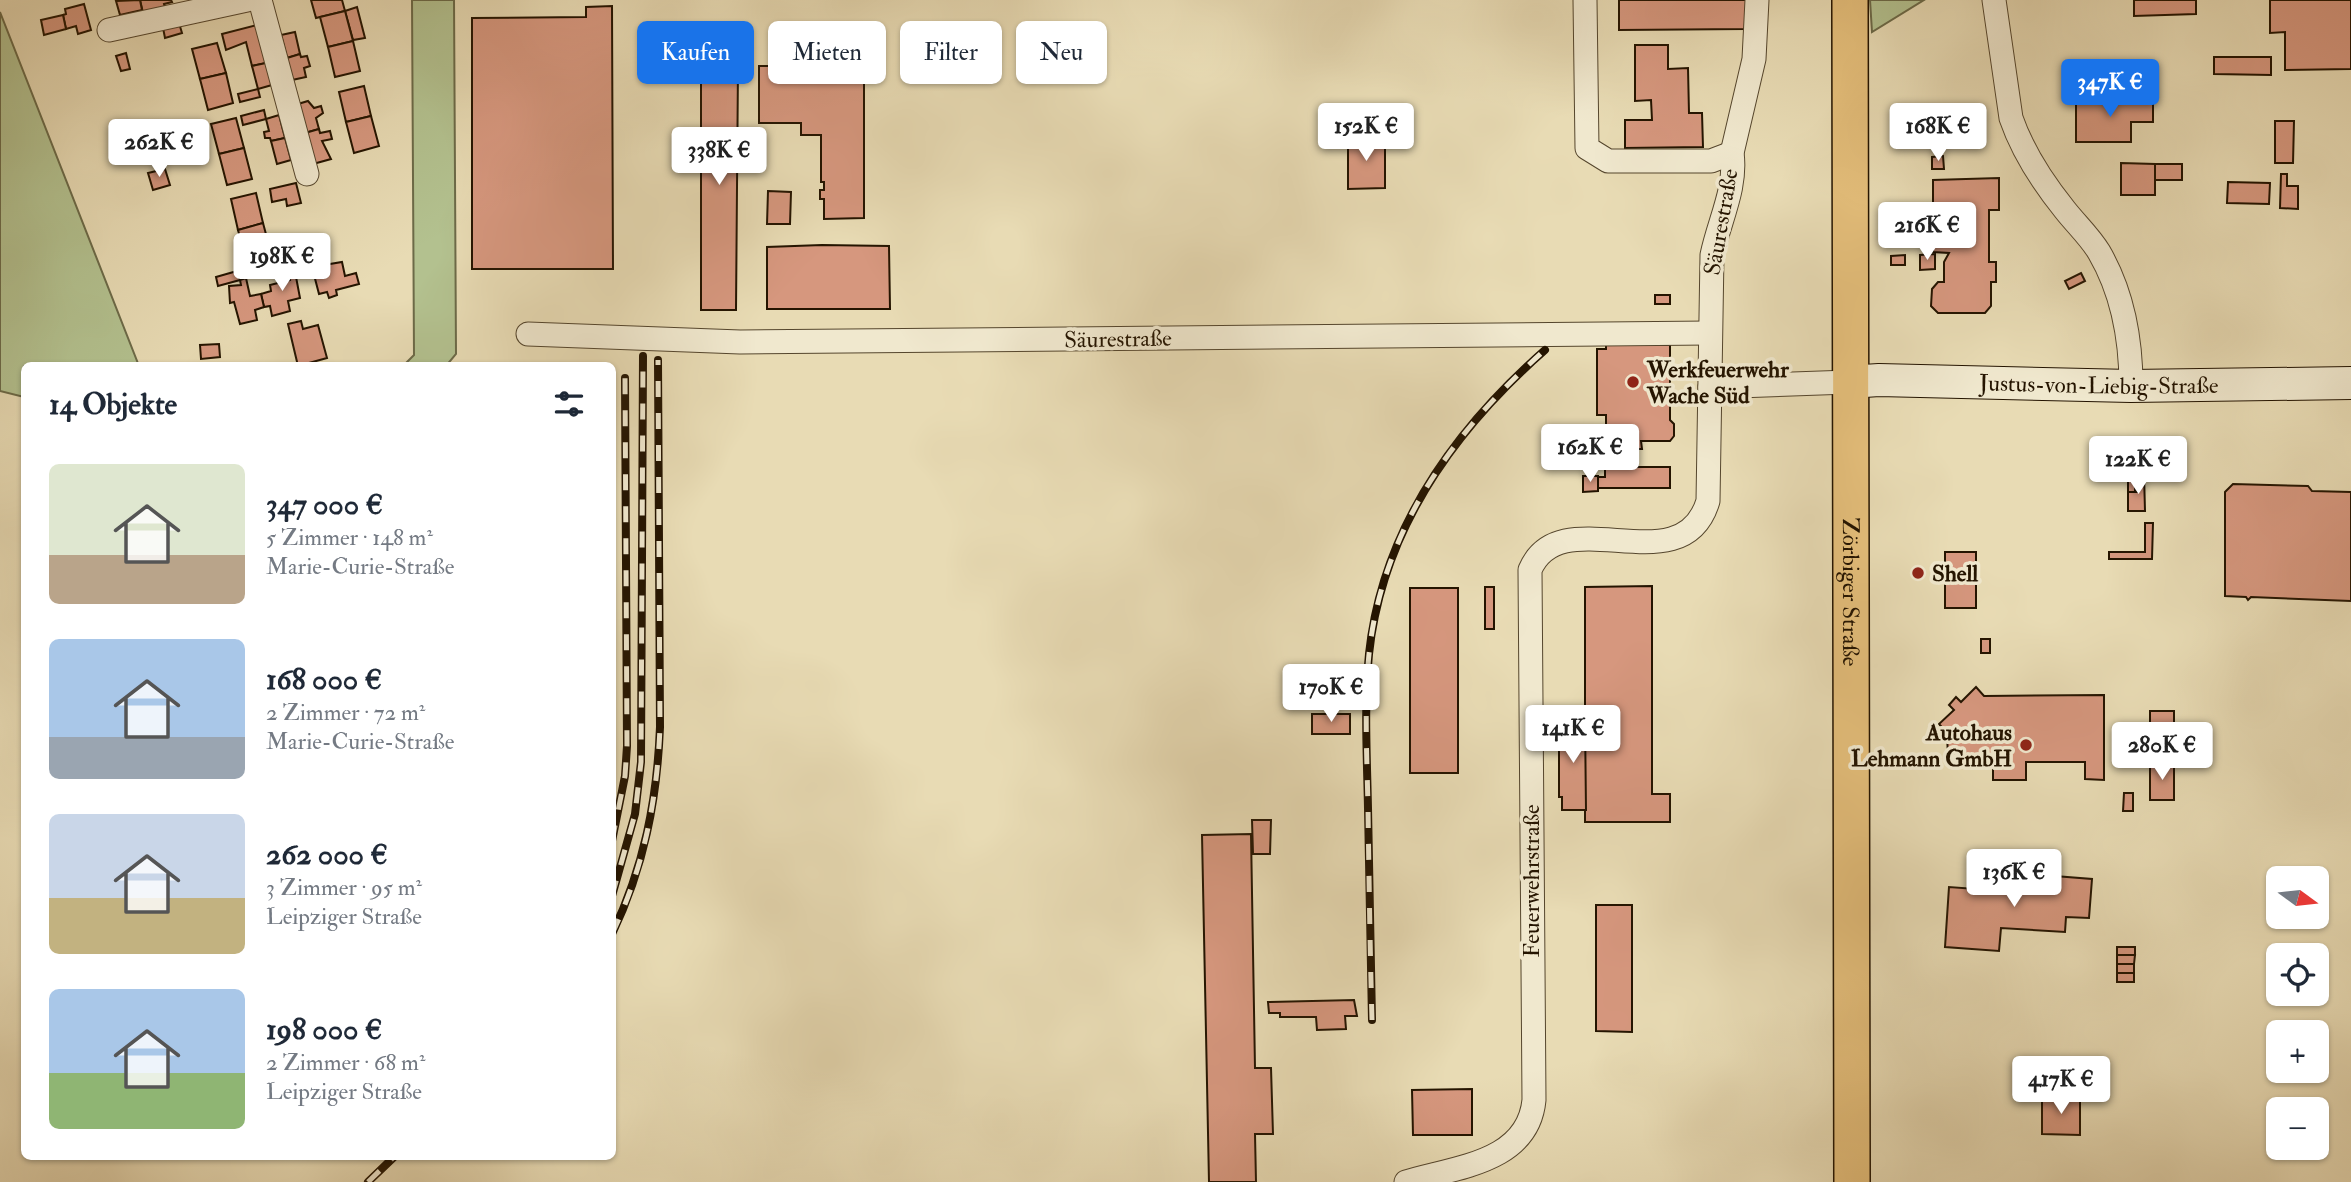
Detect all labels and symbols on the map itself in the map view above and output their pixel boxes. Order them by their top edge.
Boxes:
pin: 347K € [2053,60,2167,119]
pin: 152K € [1309,104,1423,163]
pin: 168K € [1881,104,1995,163]
pin: 262K € [102,120,216,179]
pin: 338K € [662,128,776,187]
street label: Säurestraße [1697,166,1745,278]
pin: 216K € [1870,202,1984,262]
pin: 198K € [225,233,339,293]
street label: Säurestraße [1064,324,1172,354]
place label: Werkfeuerwehr Wache Süd [1646,355,1789,410]
street label: Justus-von-Liebig-Straße [1978,368,2219,401]
marker: Werkfeuerwehr Wache Süd [1625,374,1641,390]
pin: 162K € [1533,424,1647,484]
pin: 122K € [2081,436,2195,496]
street label: Zörbiger Straße [1836,517,1866,667]
place label: Shell [1932,559,1979,588]
marker: Shell [1910,565,1926,581]
pin: 170K € [1274,664,1388,724]
pin: 141K € [1516,706,1630,765]
place label: Autohaus Lehmann GmbH [1851,718,2012,773]
pin: 280K € [2105,722,2219,782]
marker: Autohaus Lehmann GmbH [2018,737,2034,753]
street label: Feuerwehrstraße [1517,804,1546,958]
pin: 136K € [1957,850,2071,909]
north arrow [2266,866,2329,929]
pin: 417K € [2004,1056,2118,1116]

